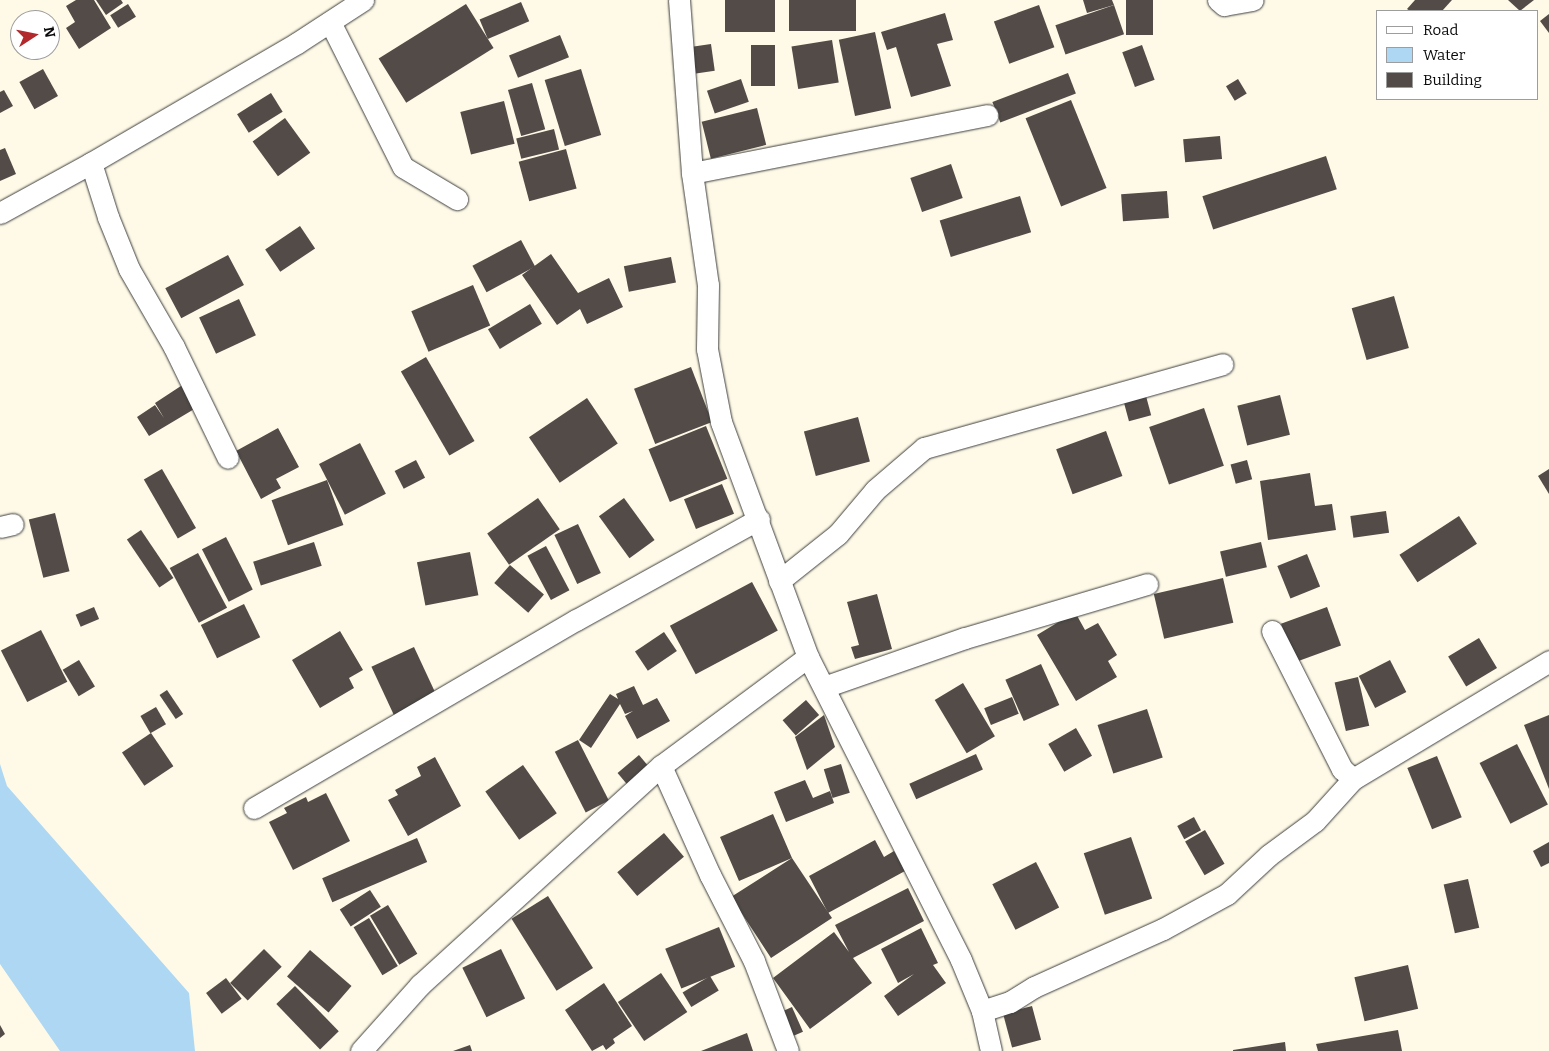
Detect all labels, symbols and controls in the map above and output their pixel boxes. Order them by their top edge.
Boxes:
north arrow [10,10,60,60]
legend [1376,10,1539,100]
text: Road [1423,21,1458,39]
text: N [40,25,59,39]
text: Water [1423,46,1465,64]
text: Building [1423,71,1482,89]

